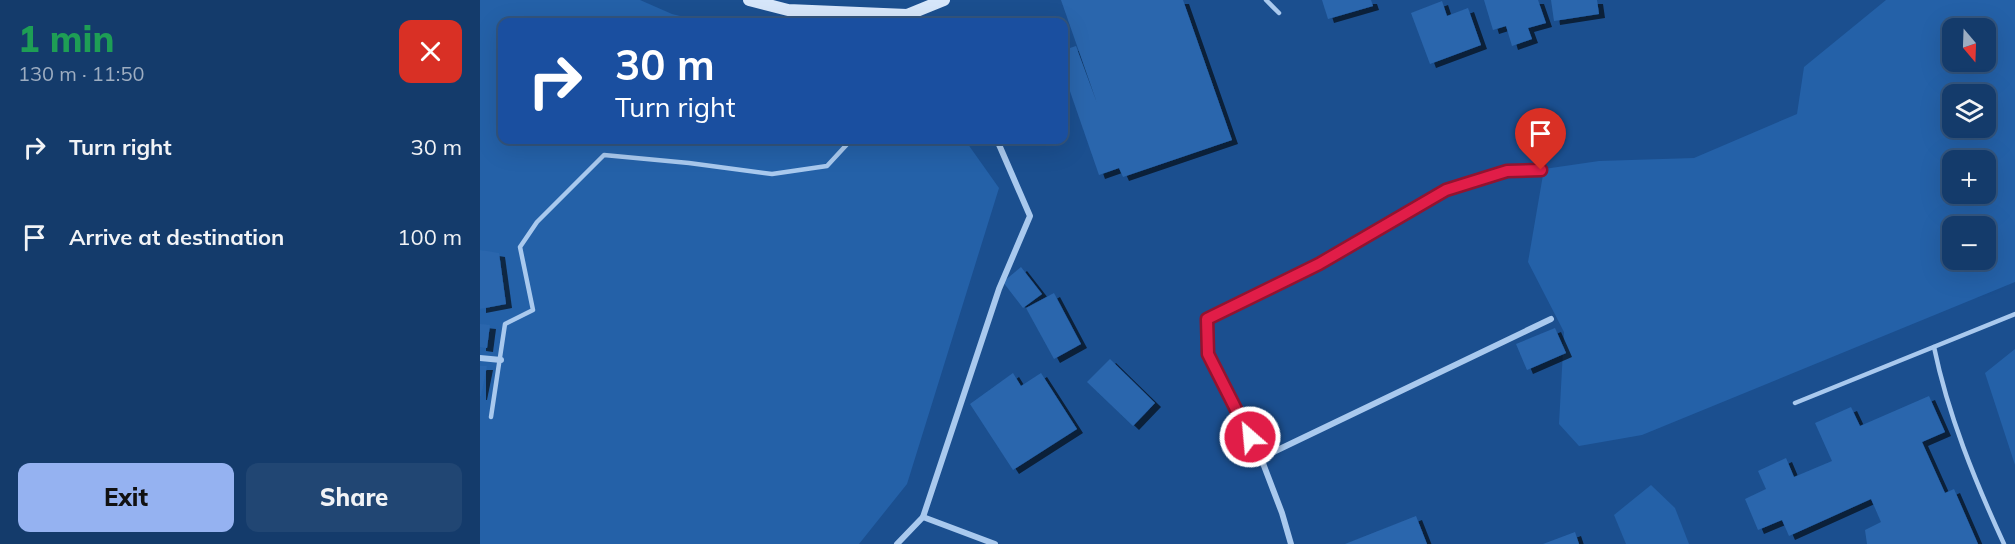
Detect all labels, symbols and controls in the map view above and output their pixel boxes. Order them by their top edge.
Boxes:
text: 1 min [18,16,114,61]
north arrow [1942,18,1996,72]
map controls [1942,18,1996,270]
button: close [399,20,462,83]
text: 30 m [615,38,715,91]
icon: right [516,42,594,120]
text: 130 m · 11:50 [18,61,144,86]
button: layers [1942,84,1996,138]
text: Turn right [615,90,735,124]
pin [1515,108,1566,170]
icon: arrive [1524,117,1557,150]
icon: right [18,131,51,164]
text: Turn right [69,133,172,161]
text: 30 m [411,133,462,161]
button: + [1942,150,1996,204]
button: − [1942,216,1996,270]
icon: arrive [18,221,51,254]
text: Arrive at destination [69,223,284,251]
text: 100 m [397,223,462,251]
position arrow [1218,405,1282,469]
button: Exit [18,463,234,532]
button: Share [246,463,462,532]

